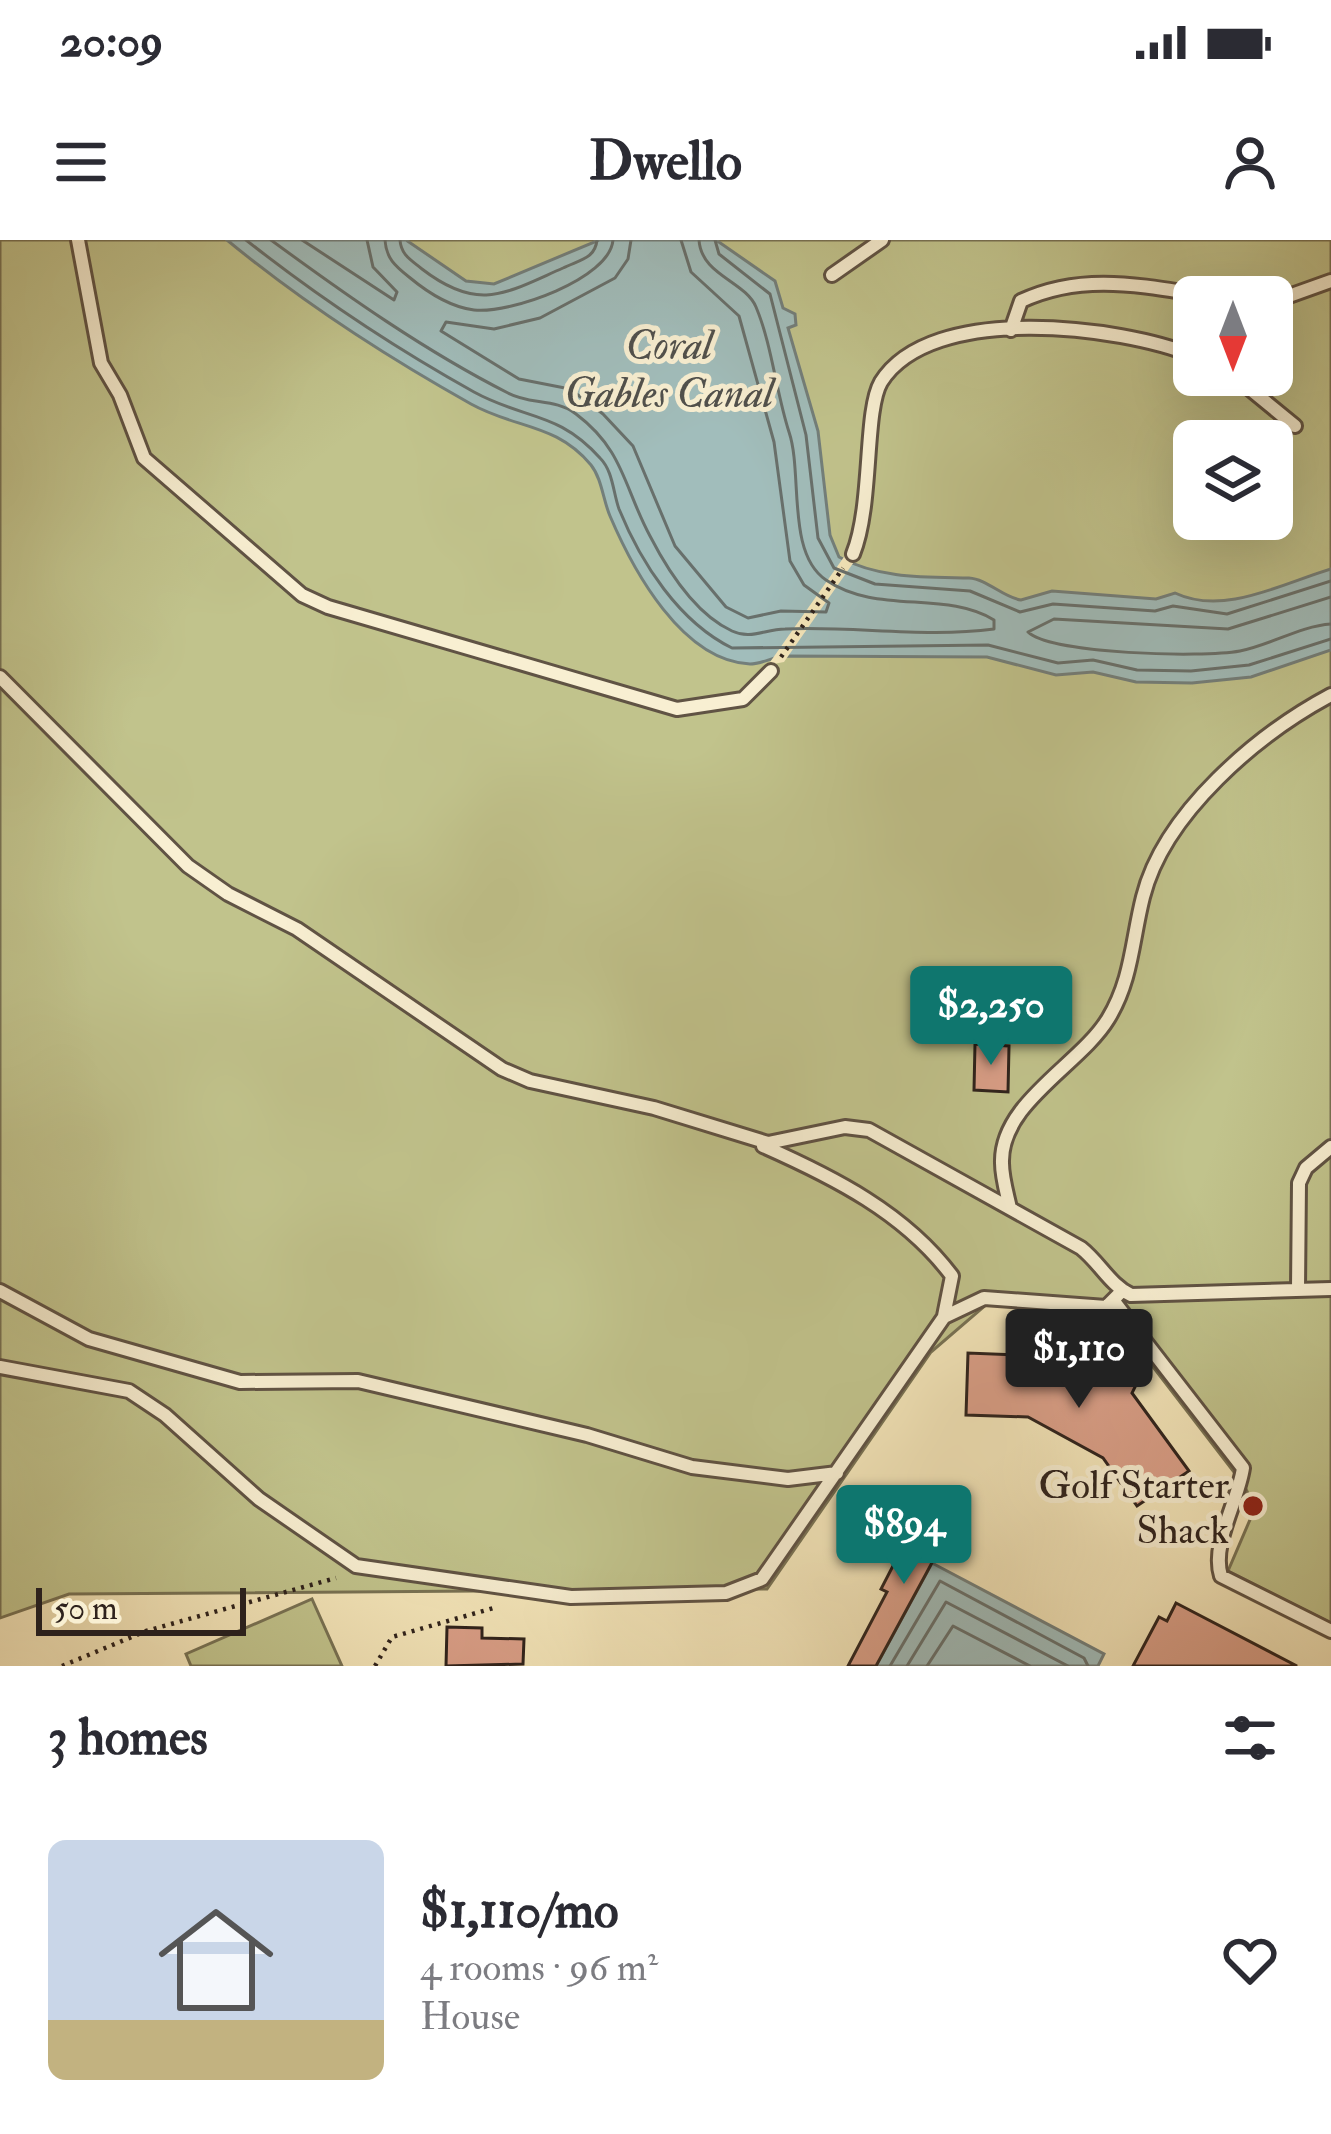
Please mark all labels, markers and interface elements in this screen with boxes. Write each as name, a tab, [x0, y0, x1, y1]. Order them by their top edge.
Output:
text: 20:09	[60, 14, 163, 70]
text: Dwello	[589, 128, 742, 196]
icon: menu	[48, 129, 114, 195]
icon: person	[1217, 129, 1283, 195]
north arrow	[1173, 276, 1293, 396]
map controls	[1173, 276, 1293, 540]
water label: Coral Gables Canal	[564, 320, 777, 420]
button: layers	[1173, 420, 1293, 540]
pin: $2,250	[893, 966, 1089, 1068]
text: $2,250	[937, 980, 1045, 1029]
pin: $1,110	[981, 1309, 1177, 1411]
text: $1,110	[1033, 1323, 1125, 1372]
place label: Golf Starter Shack	[1038, 1461, 1229, 1555]
pin: $894	[833, 1485, 975, 1587]
marker: Golf Starter Shack	[1240, 1493, 1266, 1519]
text: $894	[863, 1499, 945, 1548]
scale bar	[36, 1582, 246, 1635]
text: 50 m	[54, 1588, 118, 1629]
icon: filters	[1217, 1705, 1283, 1771]
text: 3 homes	[48, 1706, 208, 1770]
text: $1,110/mo	[420, 1879, 619, 1943]
icon: home	[144, 1888, 288, 2032]
icon: heart	[1217, 1927, 1283, 1993]
text: 4 rooms · 96 m²	[420, 1943, 658, 1992]
text: House	[420, 1992, 520, 2041]

